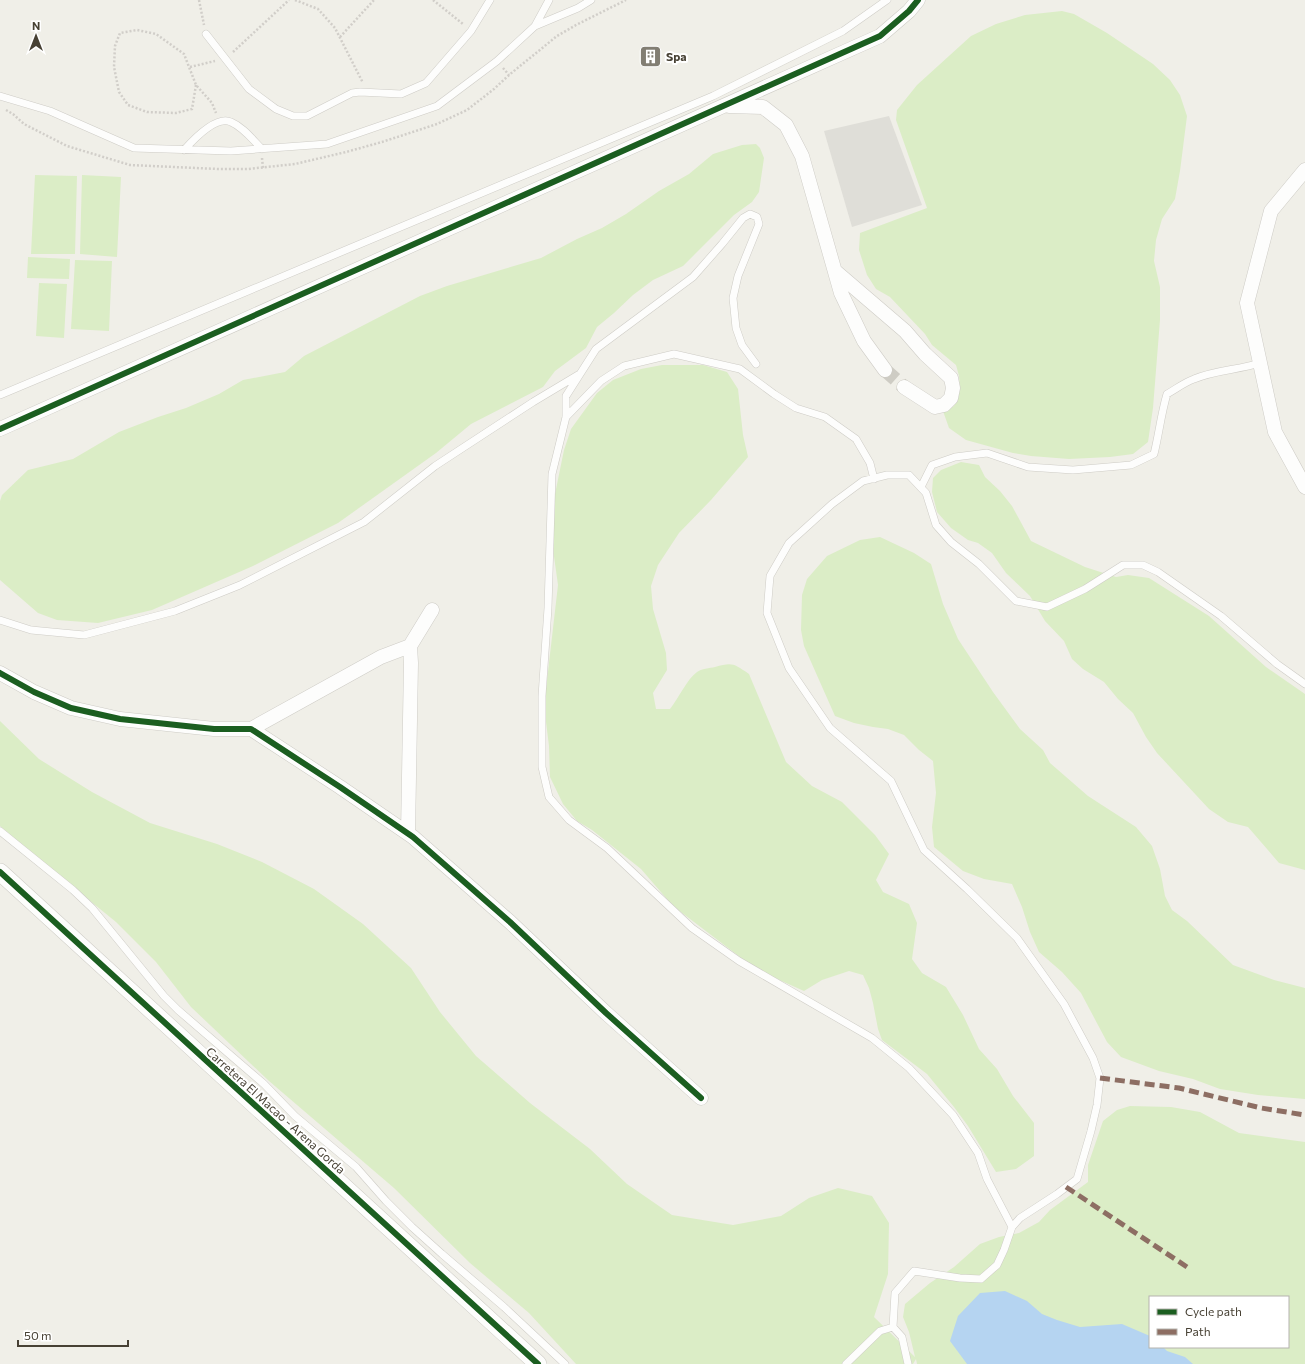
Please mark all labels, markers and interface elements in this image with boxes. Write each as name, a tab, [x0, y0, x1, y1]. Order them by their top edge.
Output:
north arrow	[16, 16, 56, 56]
text: N	[32, 19, 40, 32]
building icon: Spa	[638, 43, 664, 69]
place label: Spa	[666, 49, 687, 63]
street label: Carretera El Macao - Arena Gorda	[204, 1044, 348, 1176]
legend	[1149, 1296, 1289, 1348]
text: Cycle path	[1185, 1304, 1242, 1318]
scale bar	[18, 1322, 128, 1348]
text: Path	[1185, 1324, 1211, 1338]
text: 50 m	[24, 1328, 52, 1342]

